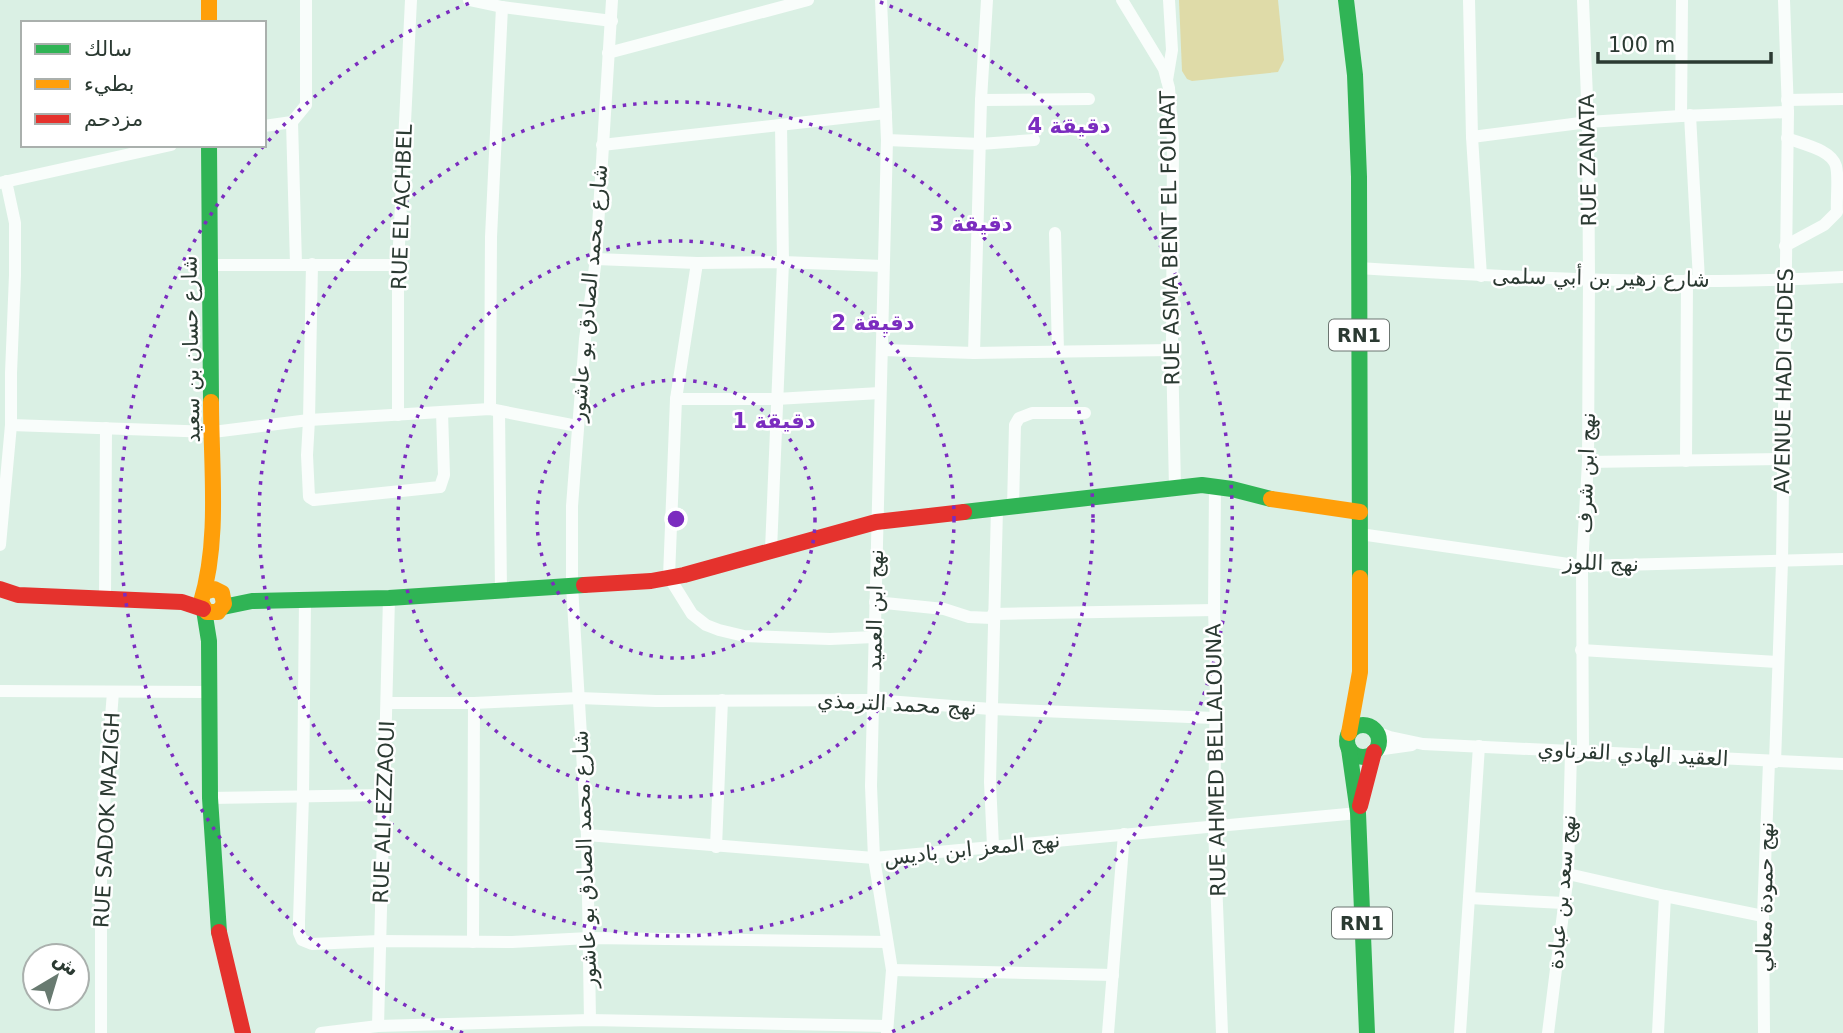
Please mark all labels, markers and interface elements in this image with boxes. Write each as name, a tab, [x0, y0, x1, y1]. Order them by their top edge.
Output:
legend	[21, 21, 266, 147]
scale bar	[1598, 21, 1771, 65]
text: 100 m	[1608, 33, 1675, 57]
text: سالك	[84, 37, 132, 61]
text: بطيء	[84, 72, 134, 96]
street label: RUE ASMA BENT EL FOURAT	[1155, 90, 1185, 385]
street label: RUE ZANATA	[1575, 93, 1601, 227]
text: مزدحم	[84, 107, 143, 132]
text: 4 دقيقة	[1028, 114, 1111, 138]
street label: RUE EL ACHBEL	[387, 124, 417, 290]
street label: شارع محمد الصادق بو عاشور	[566, 163, 612, 424]
text: 3 دقيقة	[930, 212, 1013, 236]
street label: شارع حسان بن سعيد	[177, 255, 205, 443]
street label: شارع زهير بن أبي سلمى	[1492, 262, 1710, 292]
street label: AVENUE HADI GHDES	[1770, 268, 1798, 494]
text: 2 دقيقة	[832, 311, 915, 335]
road number: RN1	[1329, 320, 1389, 350]
text: 1 دقيقة	[733, 409, 816, 433]
street label: نهج ابن شرف	[1572, 412, 1600, 534]
centre of rings	[664, 507, 688, 531]
street label: نهج ابن العميد	[862, 549, 888, 671]
street label: نهج اللوز	[1562, 550, 1639, 576]
street label: RUE AHMED BELLALOUNA	[1202, 623, 1230, 897]
street label: نهج محمد الترمذي	[817, 688, 977, 720]
street label: RUE SADOK MAZIGH	[89, 711, 125, 929]
street label: RUE ALI EZZAOUI	[369, 720, 399, 904]
street label: شارع محمد الصادق بو عاشور	[569, 730, 602, 989]
street label: العقيد الهادي القرناوي	[1537, 737, 1729, 771]
street label: نهج سعد بن عبادة	[1543, 814, 1581, 970]
street label: نهج حمودة معالي	[1752, 822, 1778, 972]
street label: نهج المعز ابن باديس	[883, 828, 1061, 870]
road number: RN1	[1332, 908, 1392, 939]
north arrow	[21, 942, 91, 1012]
text: ش	[49, 947, 84, 981]

